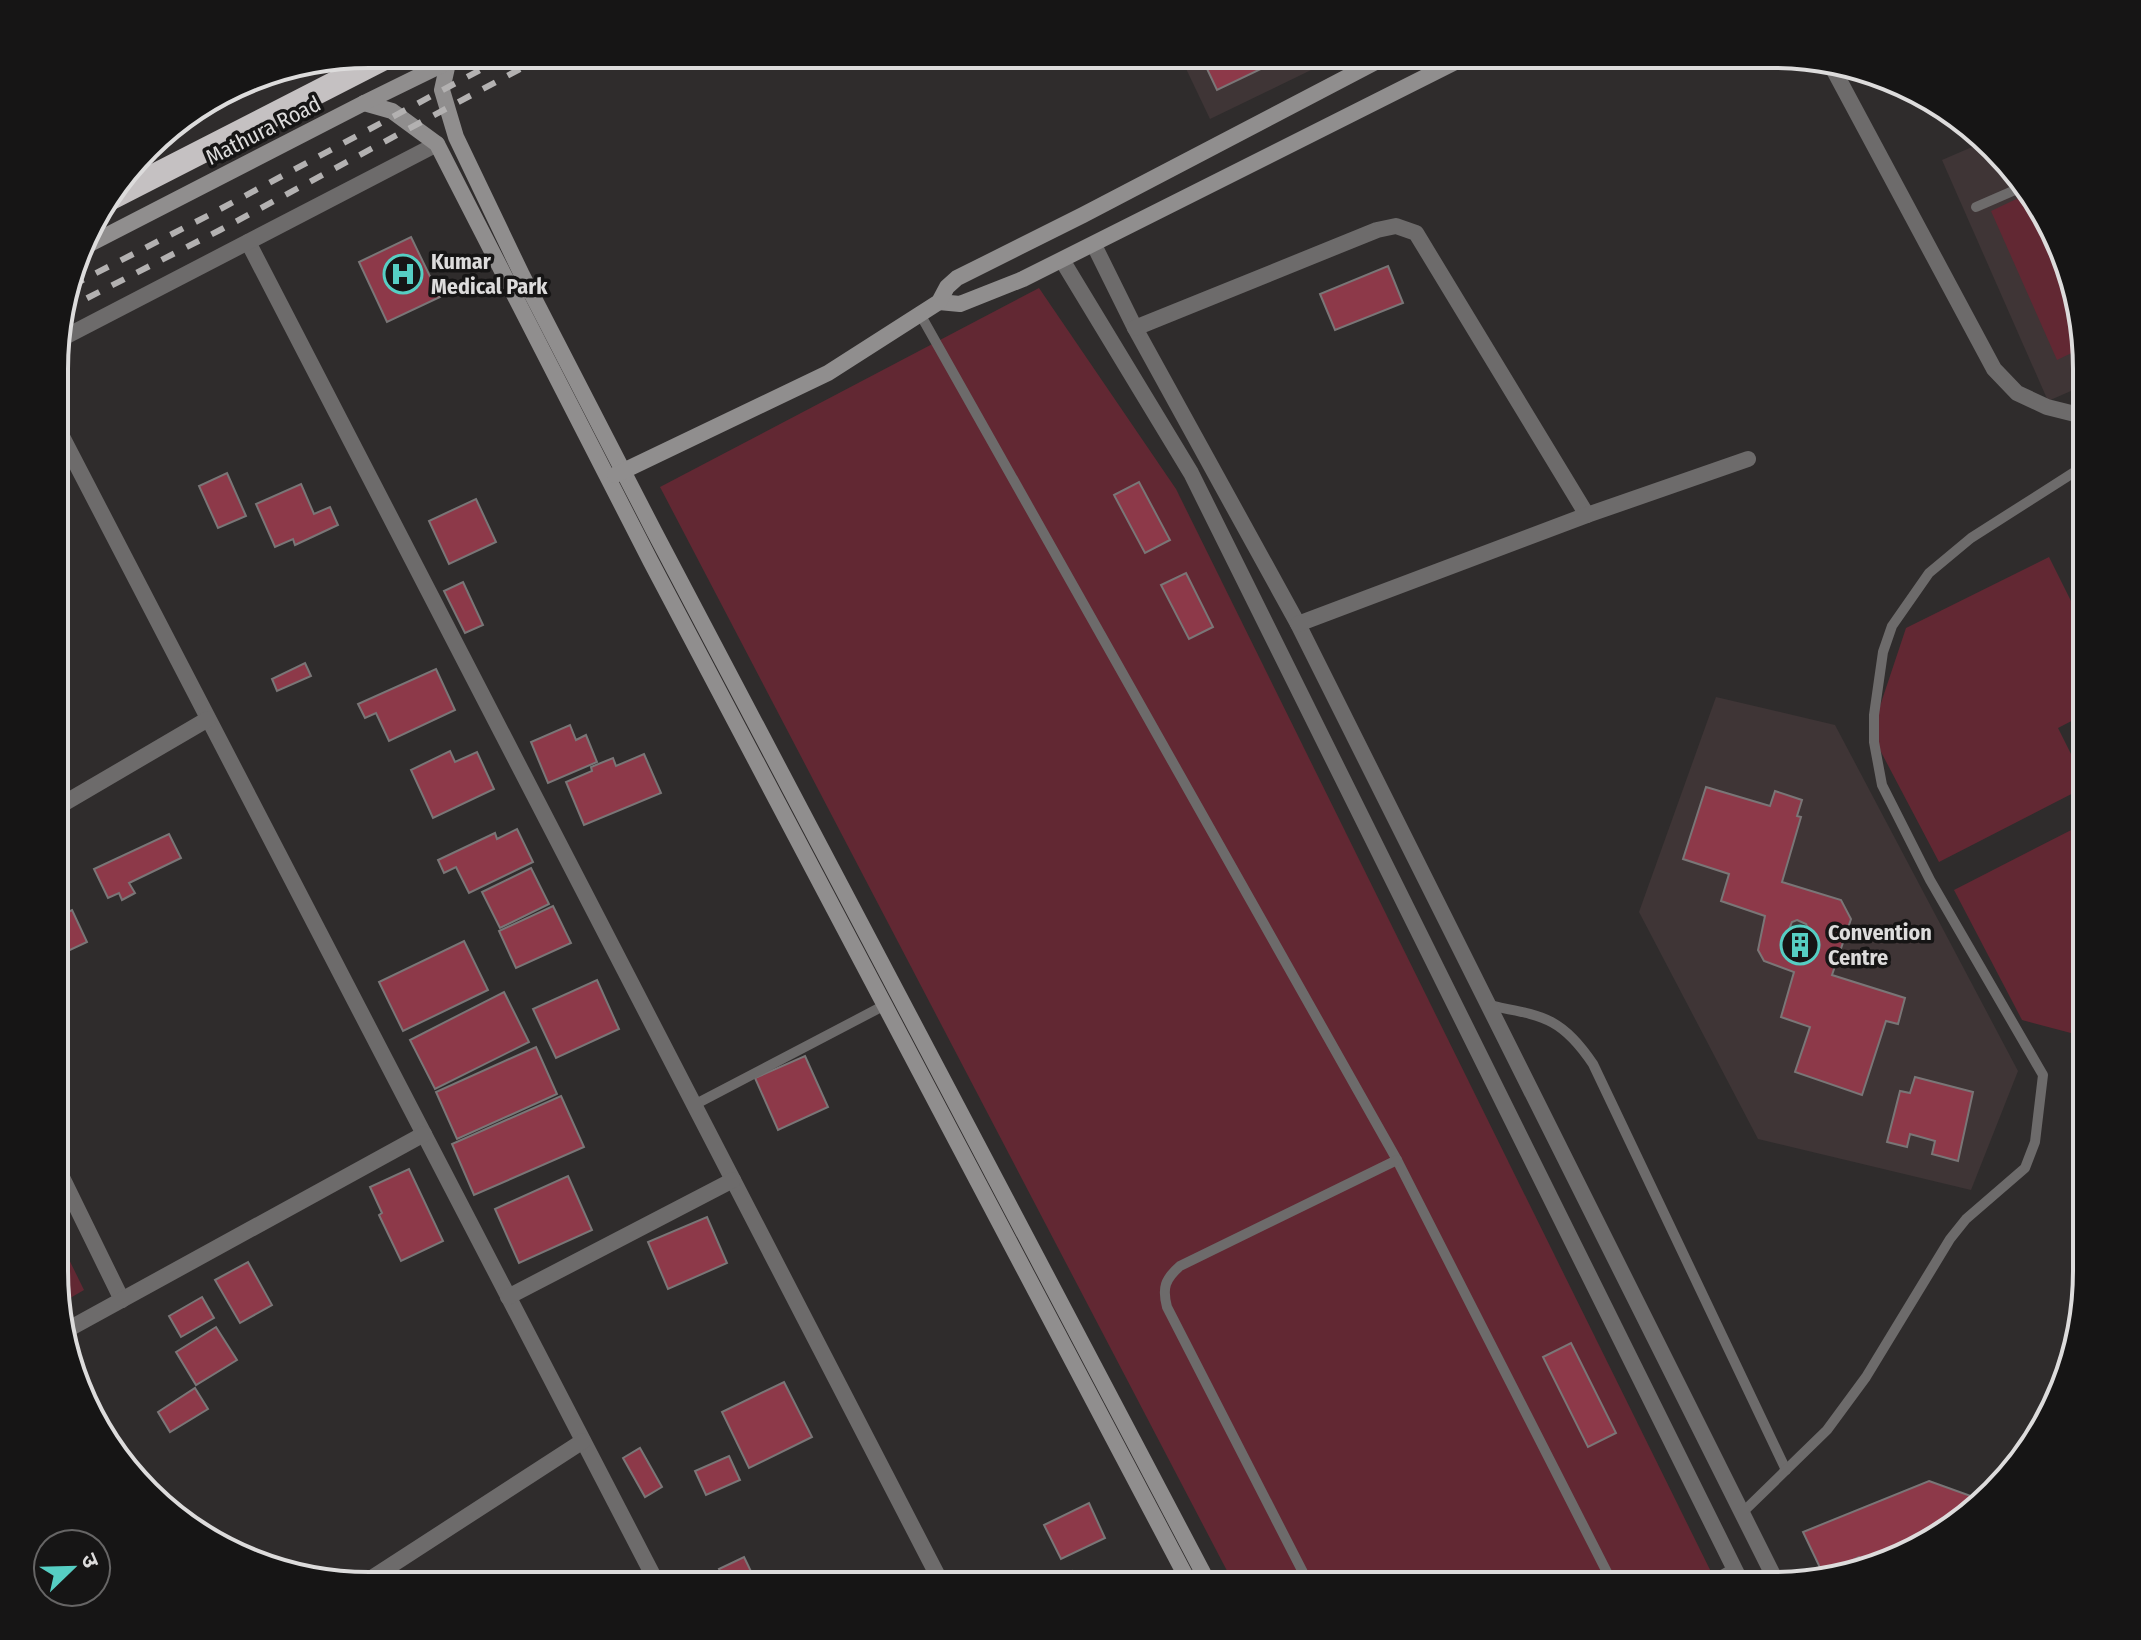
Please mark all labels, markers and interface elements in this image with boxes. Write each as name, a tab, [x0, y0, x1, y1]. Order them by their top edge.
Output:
street label: Mathura Road	[201, 90, 325, 171]
place label: Kumar Medical Park	[431, 248, 548, 300]
hospital icon: Kumar Medical Park	[382, 253, 424, 295]
place label: Convention Centre	[1828, 919, 1932, 971]
building icon: Convention Centre	[1779, 924, 1821, 966]
north arrow	[32, 1528, 112, 1608]
text: उ	[75, 1549, 105, 1573]

